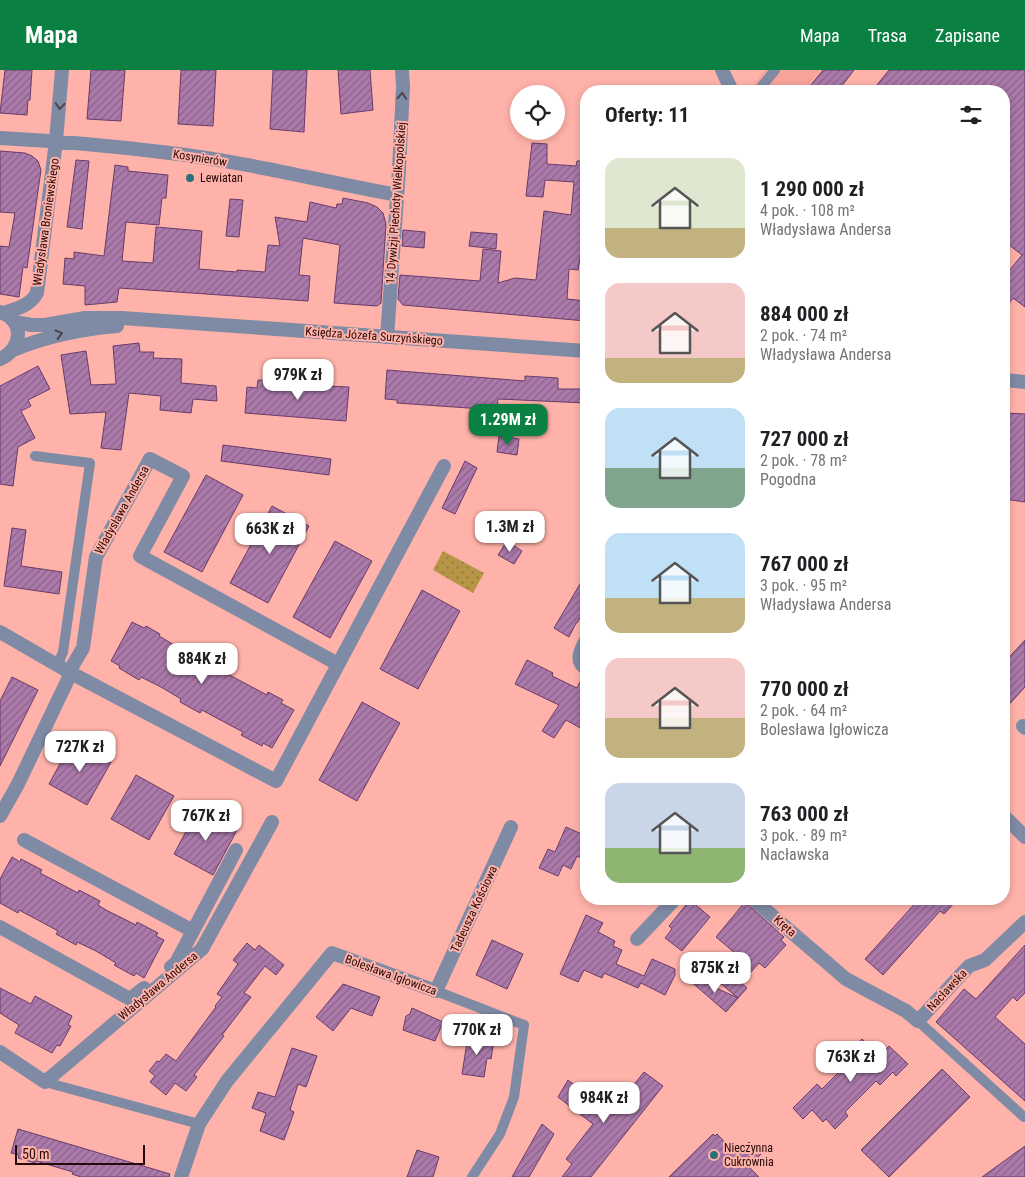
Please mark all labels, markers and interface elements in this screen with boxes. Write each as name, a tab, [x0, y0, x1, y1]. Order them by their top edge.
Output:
text: Mapa	[25, 21, 78, 49]
text: Mapa	[800, 25, 840, 46]
text: Trasa	[868, 25, 907, 46]
text: Zapisane	[935, 25, 1000, 46]
map controls	[510, 85, 565, 140]
button: locate	[510, 85, 565, 140]
one-way arrow	[397, 92, 408, 100]
icon: filters	[957, 101, 985, 129]
one-way arrow	[54, 102, 65, 110]
text: Oferty: 11	[605, 103, 689, 127]
street label: 14 Dywizji Piechoty Wielkopolskiej	[383, 121, 409, 285]
street label: Kosynierów	[172, 147, 228, 169]
street label: Władysława Broniewskiego	[30, 157, 62, 287]
place label: Lewiatan	[200, 171, 243, 185]
marker: Lewiatan	[184, 172, 196, 184]
text: 1 290 000 zł	[760, 177, 864, 201]
icon: home	[645, 178, 705, 238]
text: 4 pok. · 108 m²	[760, 201, 855, 220]
text: Władysława Andersa	[760, 220, 891, 239]
text: 884 000 zł	[760, 302, 849, 326]
icon: home	[645, 303, 705, 363]
street label: Księdza Józefa Surzyńskiego	[305, 324, 443, 348]
text: 2 pok. · 74 m²	[760, 326, 847, 345]
one-way arrow	[55, 329, 64, 340]
text: Władysława Andersa	[760, 345, 891, 364]
pin: 979K zł	[252, 358, 344, 401]
text: 979K zł	[274, 365, 322, 384]
pin: 1.29M zł	[456, 404, 560, 446]
text: 1.29M zł	[480, 410, 536, 429]
text: 727 000 zł	[760, 427, 849, 451]
icon: home	[645, 428, 705, 488]
text: 2 pok. · 78 m²	[760, 451, 847, 470]
street label: Władysława Andersa	[92, 463, 152, 556]
text: Pogodna	[760, 470, 816, 489]
pin: 1.3M zł	[464, 510, 556, 553]
pin: 663K zł	[224, 512, 316, 555]
text: 1.3M zł	[486, 517, 534, 536]
text: 663K zł	[246, 519, 294, 538]
text: 767 000 zł	[760, 552, 849, 576]
icon: home	[645, 553, 705, 613]
text: 3 pok. · 95 m²	[760, 576, 847, 595]
text: Władysława Andersa	[760, 595, 891, 614]
pin: 884K zł	[156, 642, 248, 685]
text: 884K zł	[178, 649, 226, 668]
text: 770 000 zł	[760, 677, 849, 701]
icon: home	[645, 678, 705, 738]
text: 2 pok. · 64 m²	[760, 701, 847, 720]
text: Bolesława Igłowicza	[760, 720, 889, 739]
pin: 727K zł	[34, 730, 126, 773]
text: 727K zł	[56, 737, 104, 756]
pin: 767K zł	[160, 800, 252, 842]
text: 763 000 zł	[760, 802, 849, 826]
icon: home	[645, 803, 705, 863]
text: 767K zł	[182, 806, 230, 825]
text: 3 pok. · 89 m²	[760, 826, 847, 845]
text: Nacławska	[760, 845, 829, 864]
street label: Tadeusza Kościowa	[448, 863, 500, 954]
street label: Kręta	[771, 913, 799, 940]
street label: Władysława Andersa	[116, 949, 200, 1023]
street label: Bolesława Igłowicza	[343, 952, 439, 998]
pin: 875K zł	[669, 952, 761, 994]
text: 875K zł	[691, 958, 739, 977]
street label: Nacławska	[924, 966, 970, 1014]
pin: 770K zł	[431, 1014, 523, 1056]
text: 770K zł	[453, 1020, 501, 1039]
pin: 763K zł	[805, 1040, 897, 1083]
text: 763K zł	[827, 1047, 875, 1066]
pin: 984K zł	[558, 1082, 650, 1124]
text: 984K zł	[580, 1088, 628, 1107]
place label: Nieczynna Cukrownia	[724, 1141, 774, 1169]
scale bar	[15, 1142, 145, 1165]
text: 50 m	[22, 1146, 50, 1162]
marker: Nieczynna Cukrownia	[708, 1149, 720, 1161]

